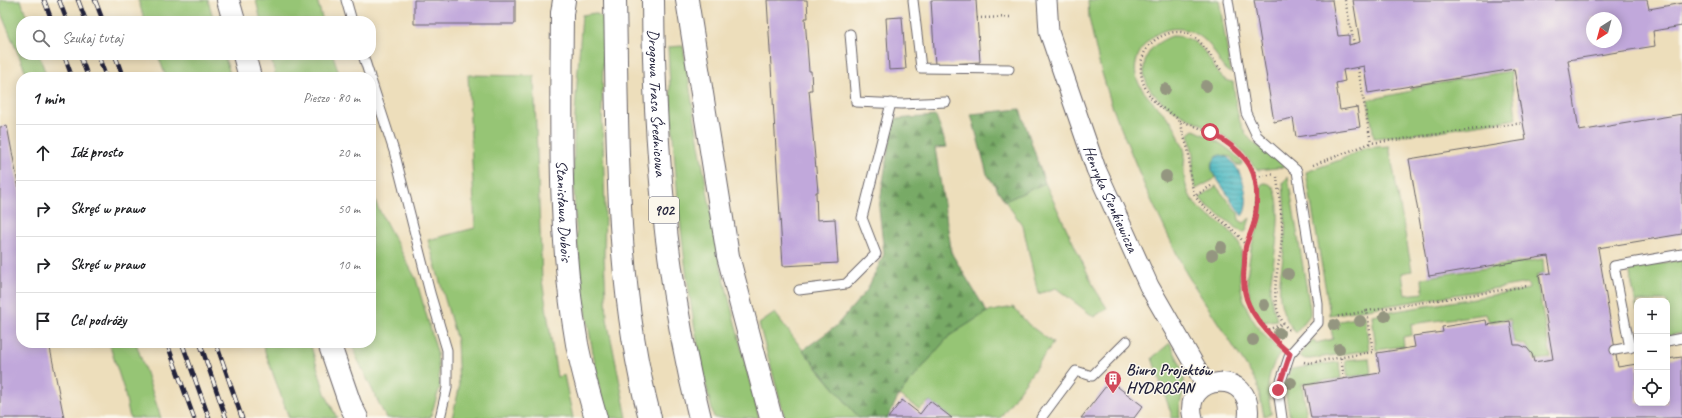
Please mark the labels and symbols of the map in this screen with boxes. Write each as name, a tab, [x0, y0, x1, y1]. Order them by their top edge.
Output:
north arrow	[1586, 12, 1622, 48]
street label: Drogowa Trasa Średnicowa	[643, 29, 671, 178]
route start	[1201, 123, 1219, 141]
street label: Henryka Sienkiewicza	[1079, 143, 1143, 257]
street label: Stanisława Dubois	[552, 160, 577, 264]
road number: 902	[649, 197, 679, 223]
place label: Biuro Projektów HYDROSAN	[1126, 360, 1213, 398]
building icon: Biuro Projektów HYDROSAN	[1103, 369, 1123, 394]
route end	[1269, 381, 1287, 399]

